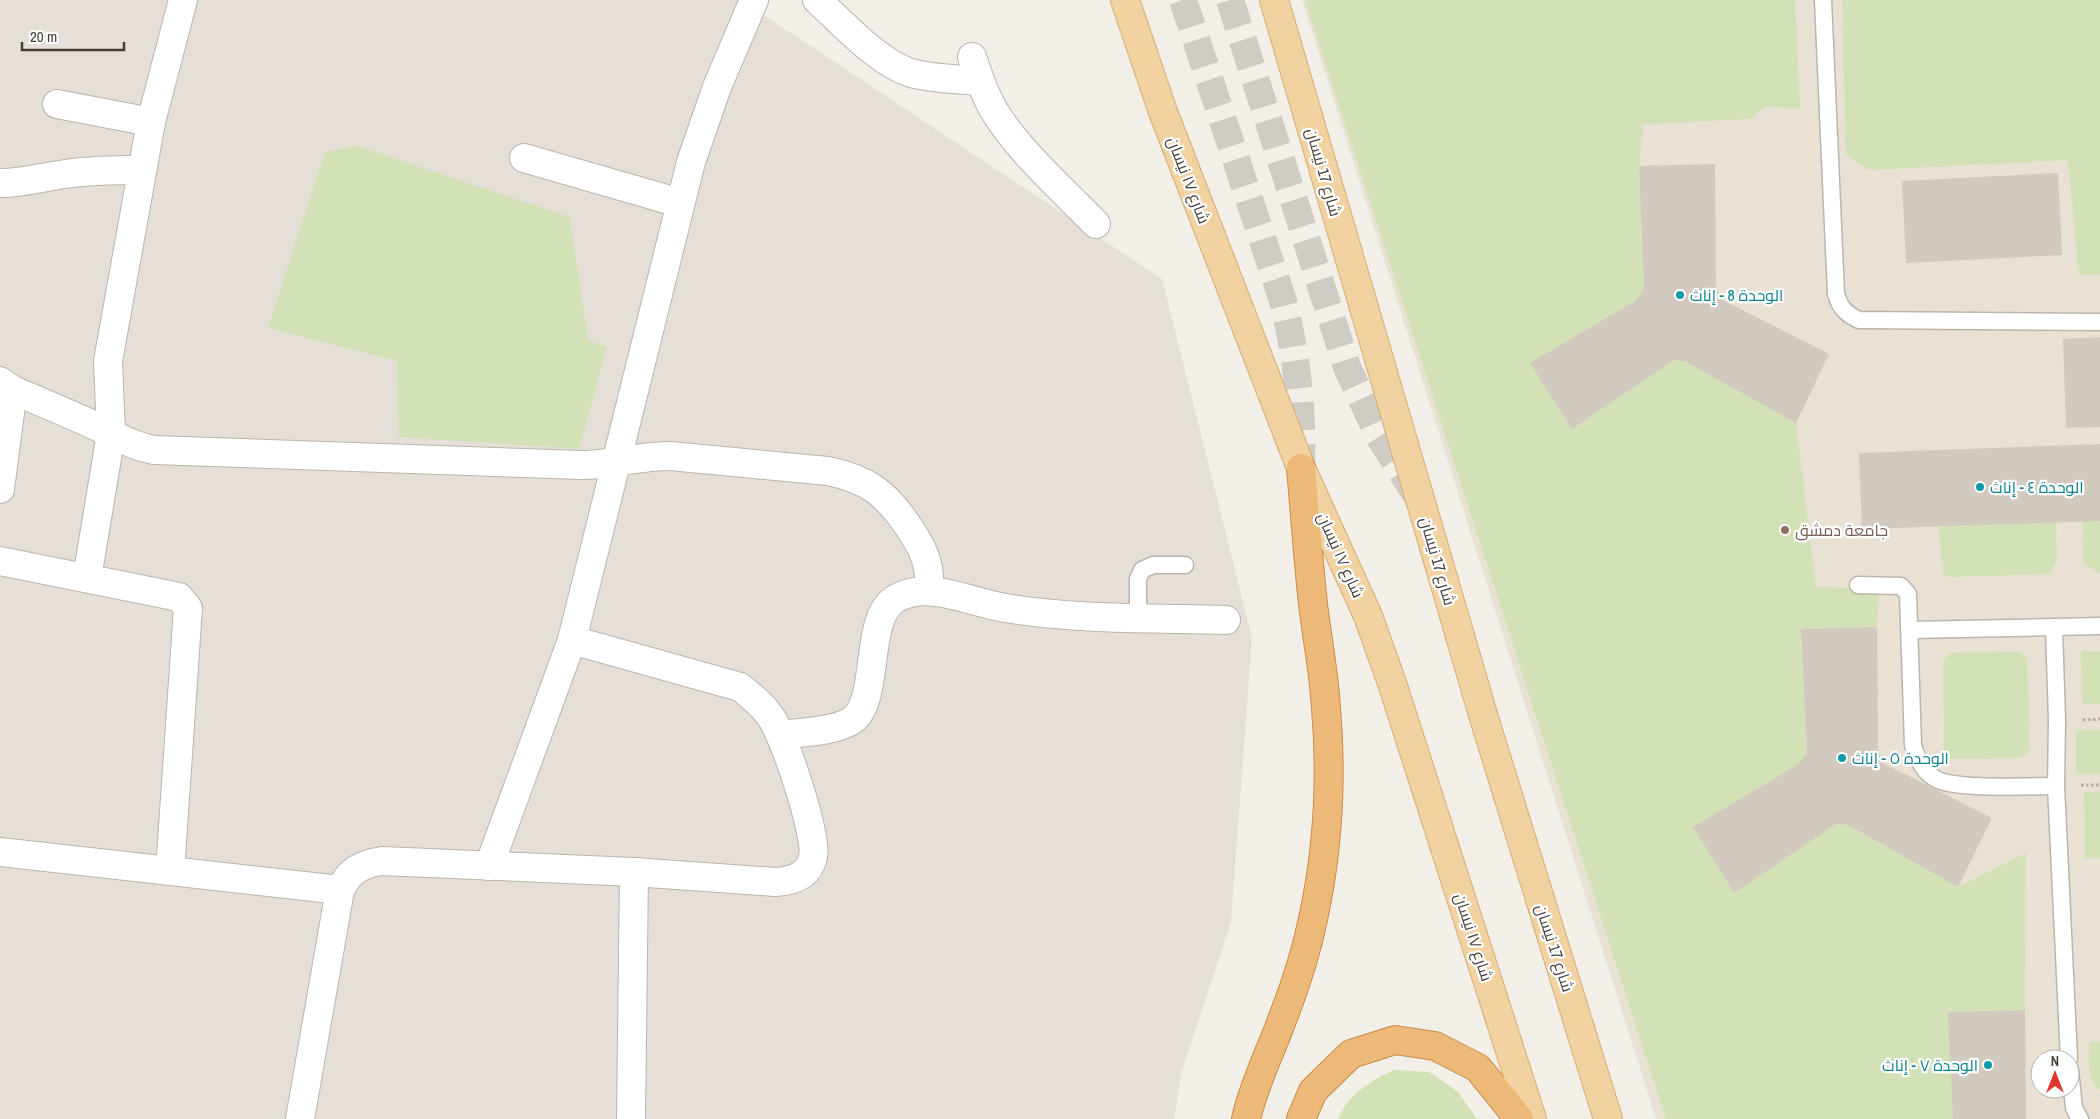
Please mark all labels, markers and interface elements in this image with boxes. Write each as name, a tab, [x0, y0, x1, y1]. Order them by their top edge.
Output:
scale bar	[22, 20, 125, 52]
text: 20 m	[30, 26, 57, 47]
street label: شارع 17 نيسان	[1300, 125, 1347, 219]
street label: شارع ١٧ نيسان	[1161, 133, 1216, 227]
place label: الوحدة 8 - إناث	[1690, 284, 1783, 306]
marker: الوحدة 8 - إناث	[1674, 289, 1686, 301]
place label: الوحدة ٤ - إناث	[1990, 476, 2084, 498]
marker: الوحدة ٤ - إناث	[1974, 481, 1986, 493]
street label: شارع ١٧ نيسان	[1311, 509, 1370, 602]
street label: شارع 17 نيسان	[1414, 514, 1461, 608]
place label: جامعة دمشق	[1795, 519, 1888, 541]
marker: جامعة دمشق	[1779, 524, 1791, 536]
place label: الوحدة ٥ - إناث	[1852, 747, 1949, 769]
marker: الوحدة ٥ - إناث	[1836, 752, 1848, 764]
street label: شارع ١٧ نيسان	[1448, 890, 1499, 984]
street label: شارع 17 نيسان	[1530, 901, 1580, 995]
north arrow	[2030, 1049, 2080, 1099]
text: N	[2051, 1052, 2059, 1070]
place label: الوحدة ٧ - إناث	[1882, 1054, 1978, 1076]
marker: الوحدة ٧ - إناث	[1982, 1059, 1994, 1071]

